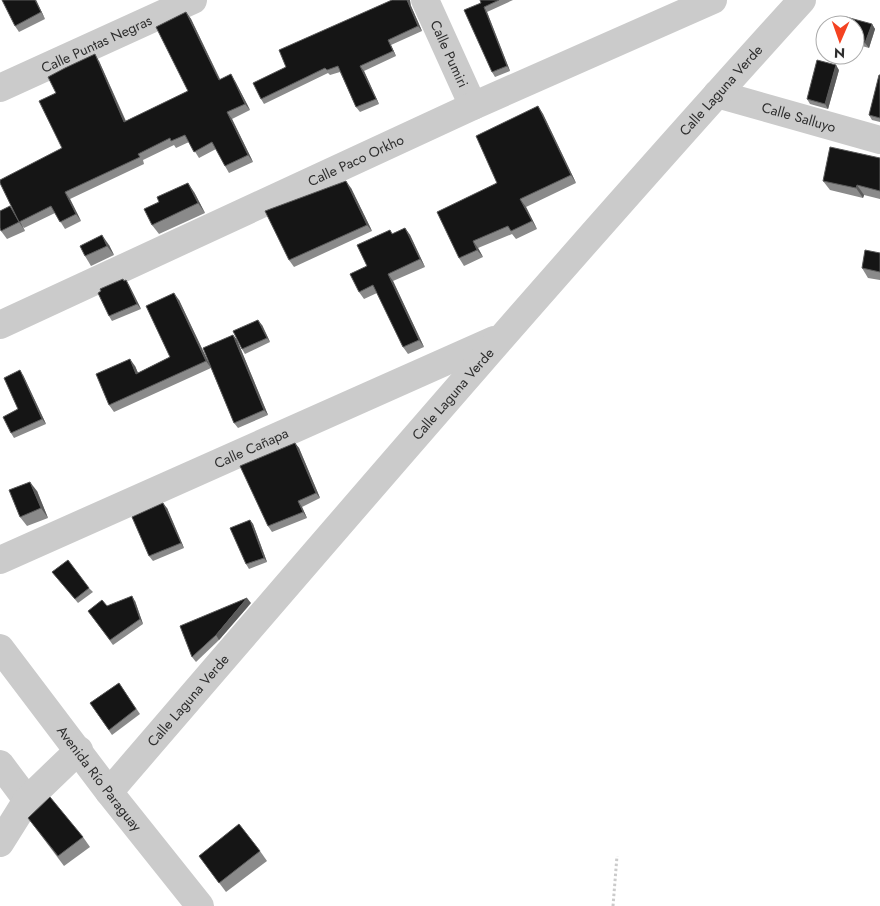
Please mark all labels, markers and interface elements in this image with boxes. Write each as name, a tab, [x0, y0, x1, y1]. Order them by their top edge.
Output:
street label: Calle Puntas Negras	[38, 10, 155, 78]
north arrow	[815, 15, 865, 65]
street label: Calle Pumiri	[425, 17, 473, 91]
street label: Calle Laguna Verde	[674, 40, 767, 140]
text: N	[834, 43, 845, 63]
street label: Calle Salluyo	[759, 97, 838, 137]
street label: Calle Paco Orkho	[304, 129, 407, 191]
street label: Calle Laguna Verde	[407, 343, 498, 444]
street label: Calle Cañapa	[211, 423, 292, 473]
street label: Calle Laguna Verde	[142, 650, 233, 751]
street label: Avenida Río Paraguay	[52, 721, 147, 836]

